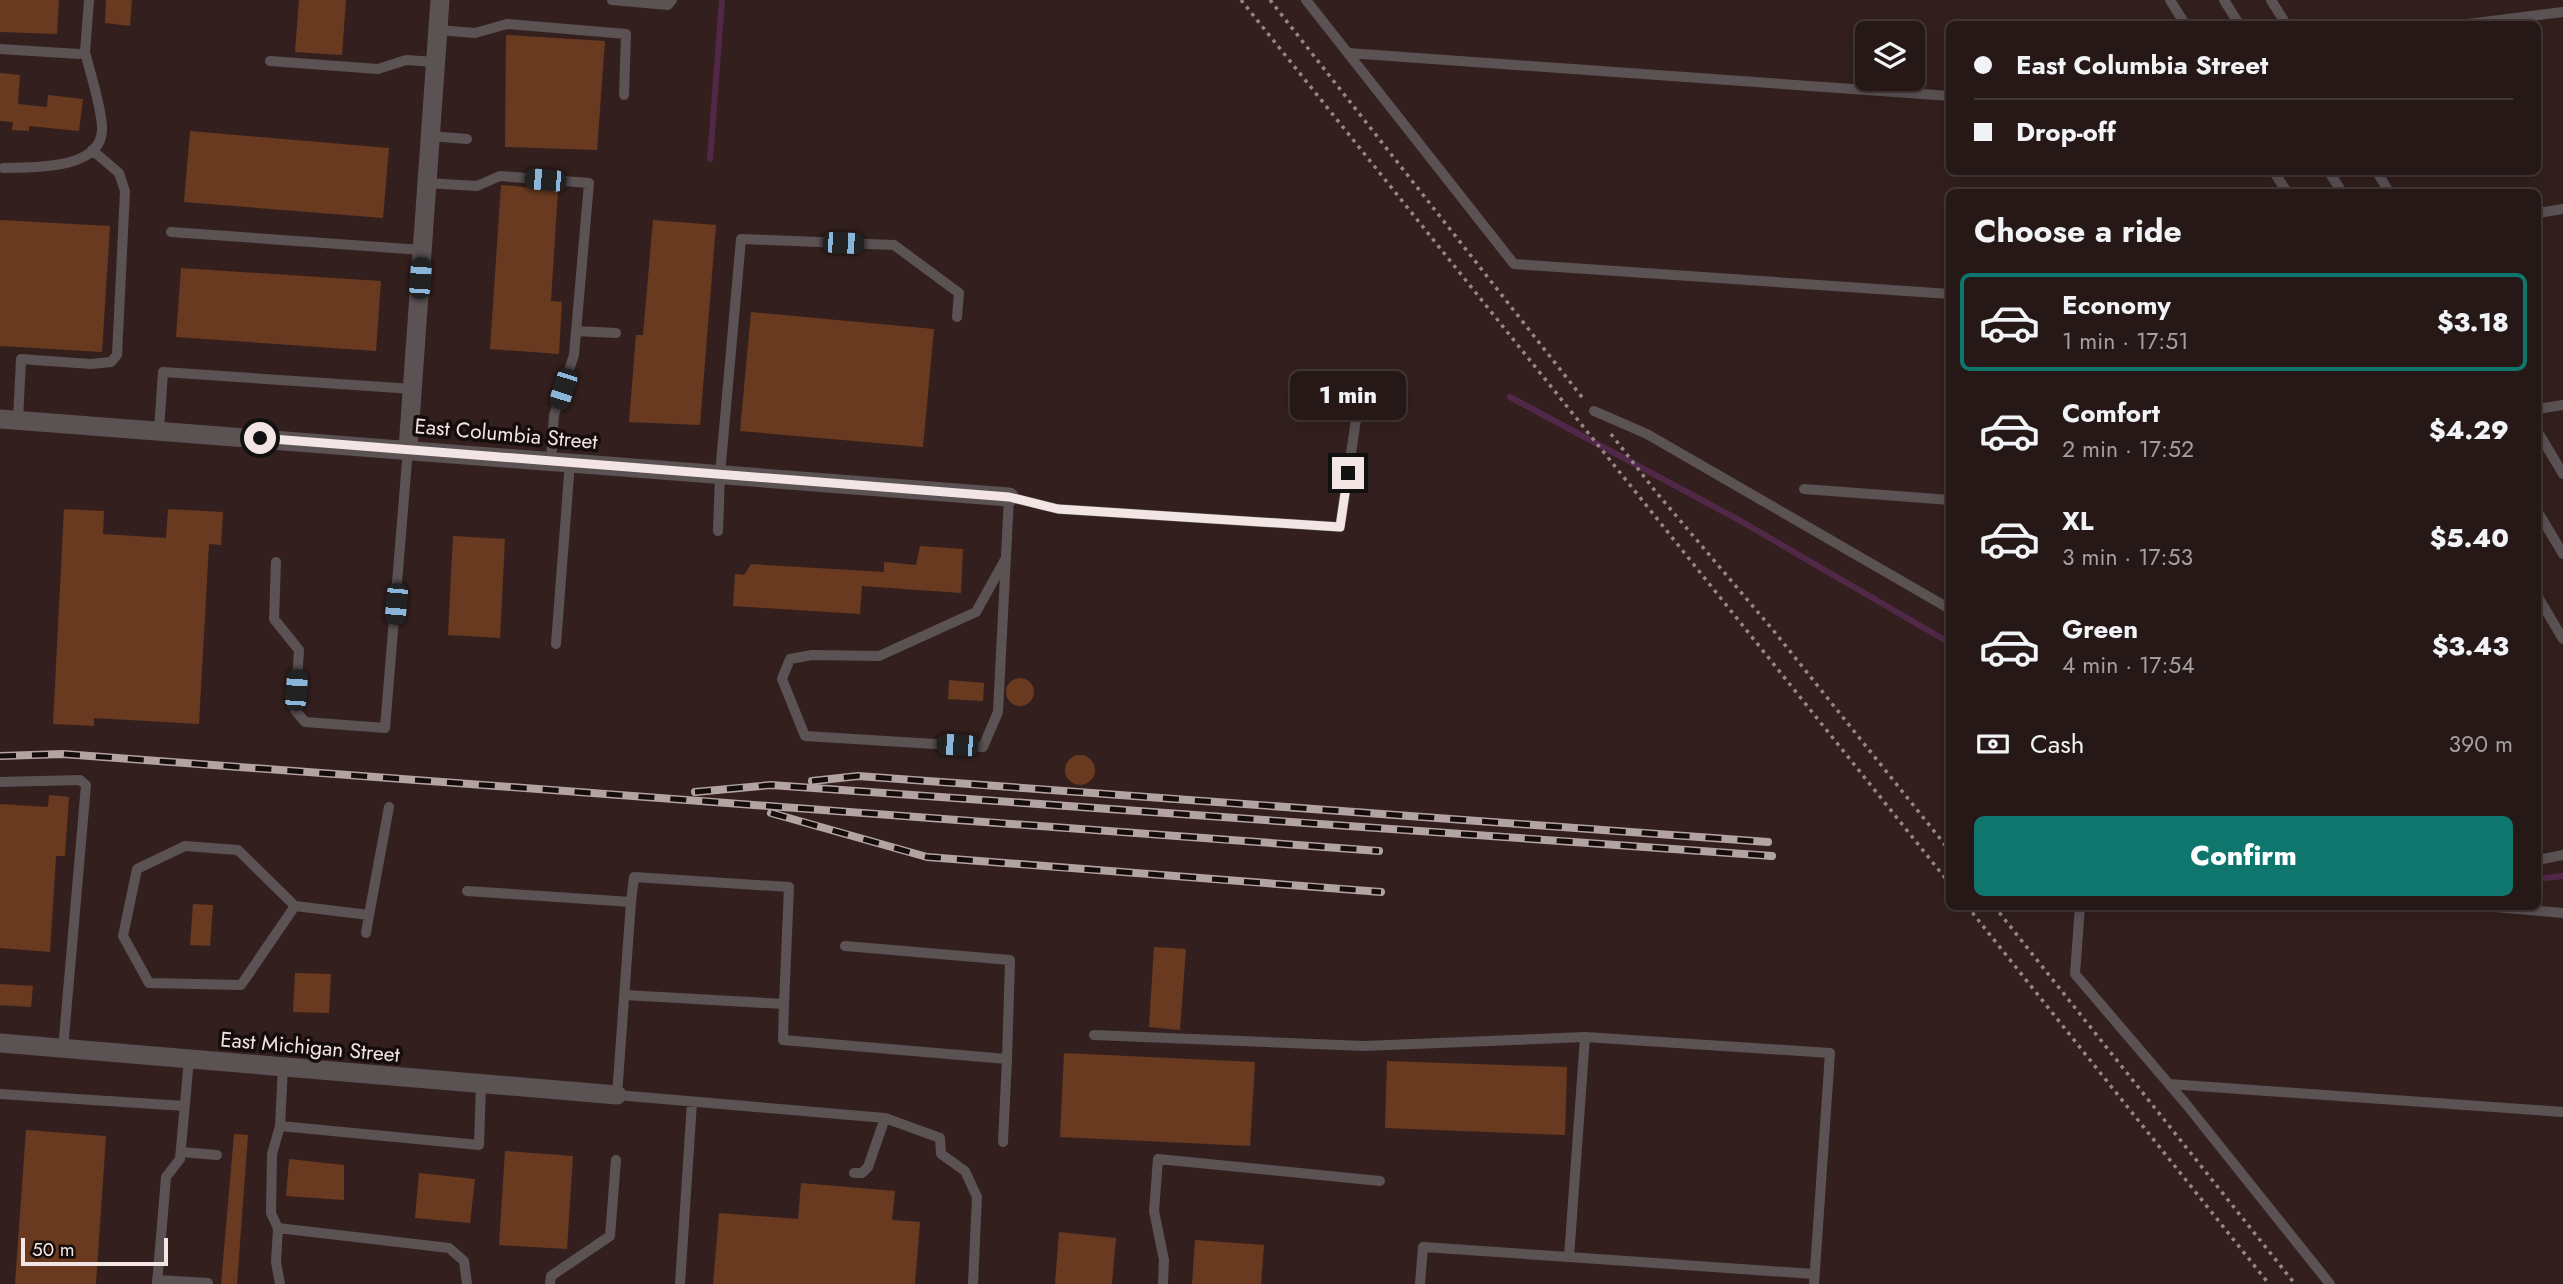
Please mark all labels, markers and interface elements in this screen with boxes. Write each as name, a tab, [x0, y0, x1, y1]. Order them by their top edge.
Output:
map controls	[1855, 21, 1925, 91]
button: layers	[1855, 21, 1925, 91]
text: East Columbia Street	[2016, 46, 2268, 84]
text: Drop-off	[2016, 113, 2116, 151]
car	[524, 168, 567, 192]
text: Choose a ride	[1974, 208, 2182, 254]
car	[822, 232, 865, 254]
car	[409, 256, 432, 300]
text: Economy	[2062, 286, 2171, 324]
icon: car	[1978, 291, 2041, 354]
text: $3.18	[2437, 303, 2509, 341]
text: 1 min · 17:51	[2062, 324, 2189, 358]
car	[547, 366, 580, 412]
callout: 1 min	[1290, 372, 1406, 420]
text: 1 min	[1319, 378, 1377, 412]
text: Comfort	[2062, 394, 2160, 432]
icon: car	[1978, 399, 2041, 462]
street label: East Columbia Street	[413, 411, 599, 457]
text: $4.29	[2429, 411, 2509, 449]
route start	[244, 422, 276, 454]
text: 2 min · 17:52	[2062, 432, 2194, 466]
route end	[1332, 457, 1364, 489]
text: XL	[2062, 502, 2094, 540]
icon: car	[1978, 507, 2041, 570]
text: $5.40	[2430, 519, 2509, 557]
text: 3 min · 17:53	[2062, 540, 2193, 574]
car	[384, 582, 409, 626]
text: Green	[2062, 610, 2138, 648]
icon: car	[1978, 615, 2041, 678]
text: $3.43	[2432, 627, 2509, 665]
text: 4 min · 17:54	[2062, 648, 2195, 682]
car	[285, 668, 308, 712]
icon: cash	[1974, 725, 2012, 763]
text: Cash	[2030, 725, 2084, 763]
text: 390 m	[2449, 727, 2513, 761]
car	[936, 733, 979, 757]
button: Confirm	[1974, 816, 2513, 896]
street label: East Michigan Street	[219, 1024, 401, 1070]
scale bar	[21, 1235, 168, 1267]
text: 50 m	[32, 1236, 75, 1263]

